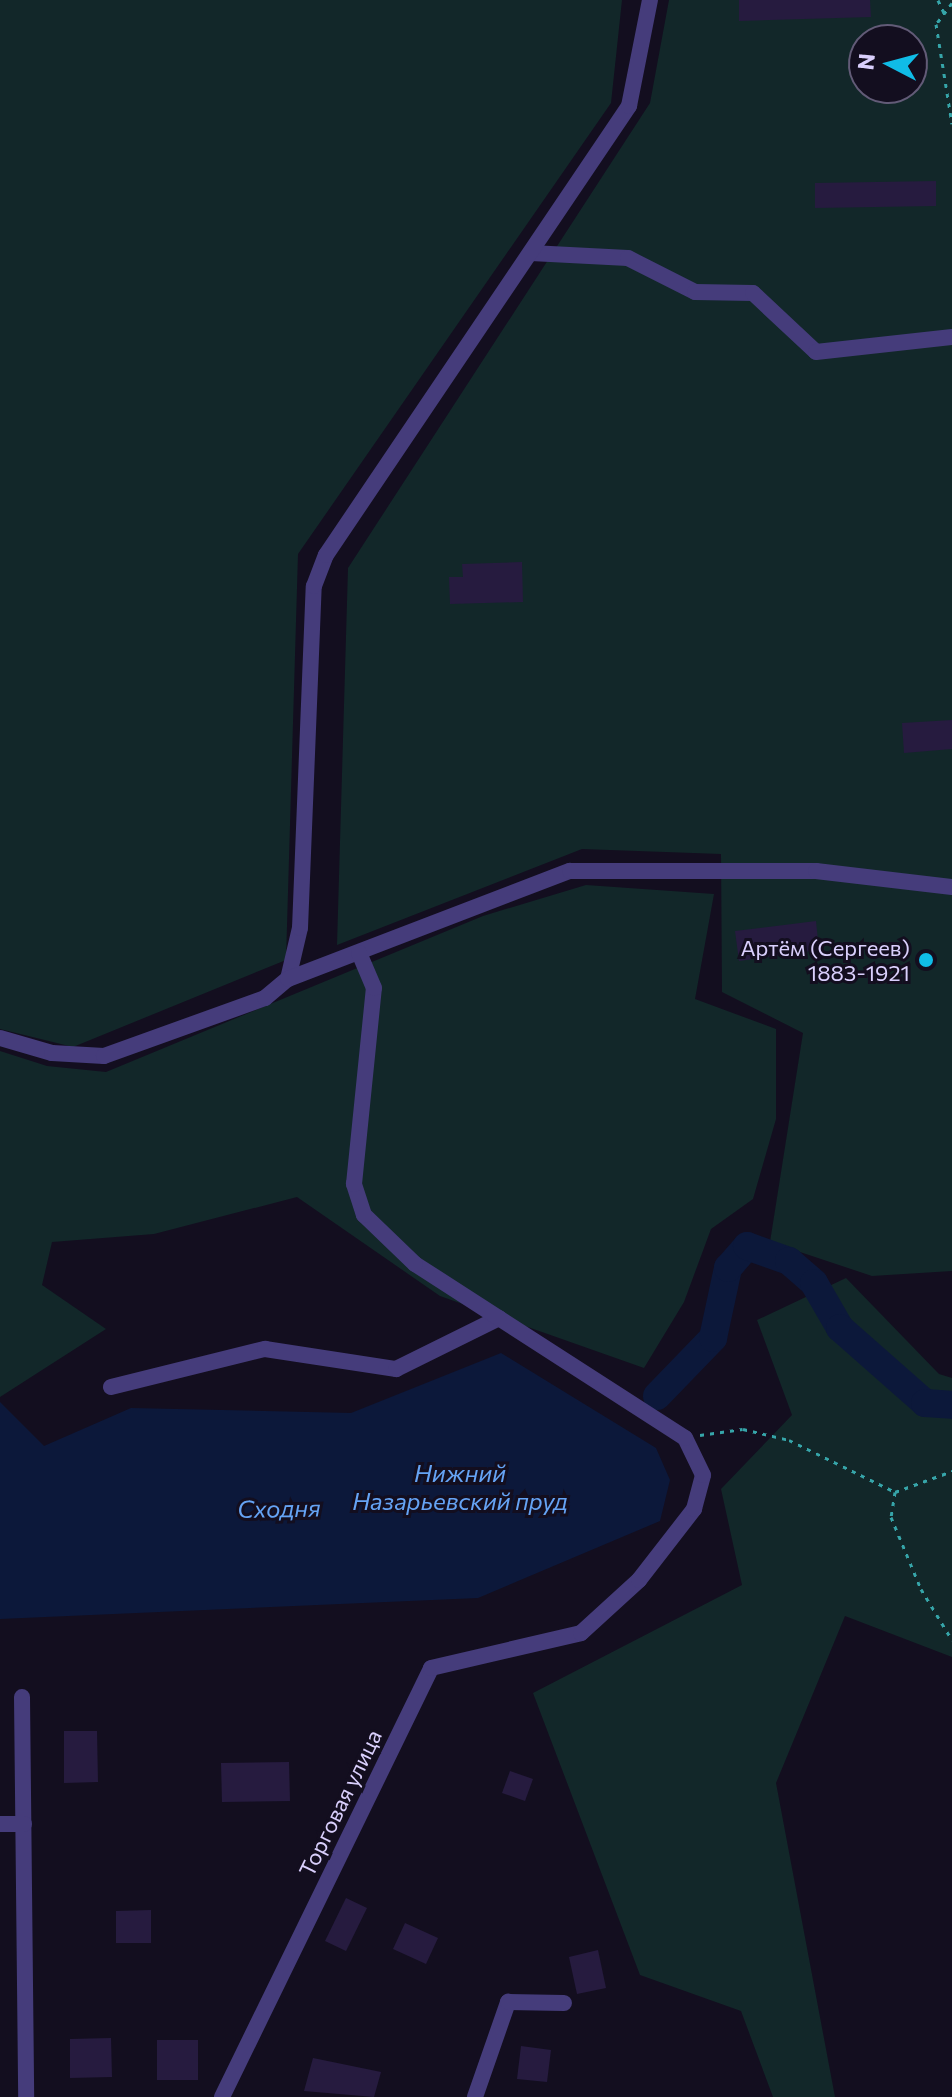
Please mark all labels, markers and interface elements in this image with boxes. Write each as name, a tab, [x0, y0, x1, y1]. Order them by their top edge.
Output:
north arrow	[848, 24, 928, 104]
text: N	[851, 52, 880, 71]
place label: Артём (Сергеев) 1883-1921	[740, 934, 910, 986]
marker: Артём (Сергеев) 1883-1921	[917, 951, 935, 969]
water label: Нижний Назарьевский пруд	[352, 1459, 568, 1515]
water label: Сходня	[237, 1493, 321, 1523]
street label: Торговая улица	[293, 1725, 387, 1881]

